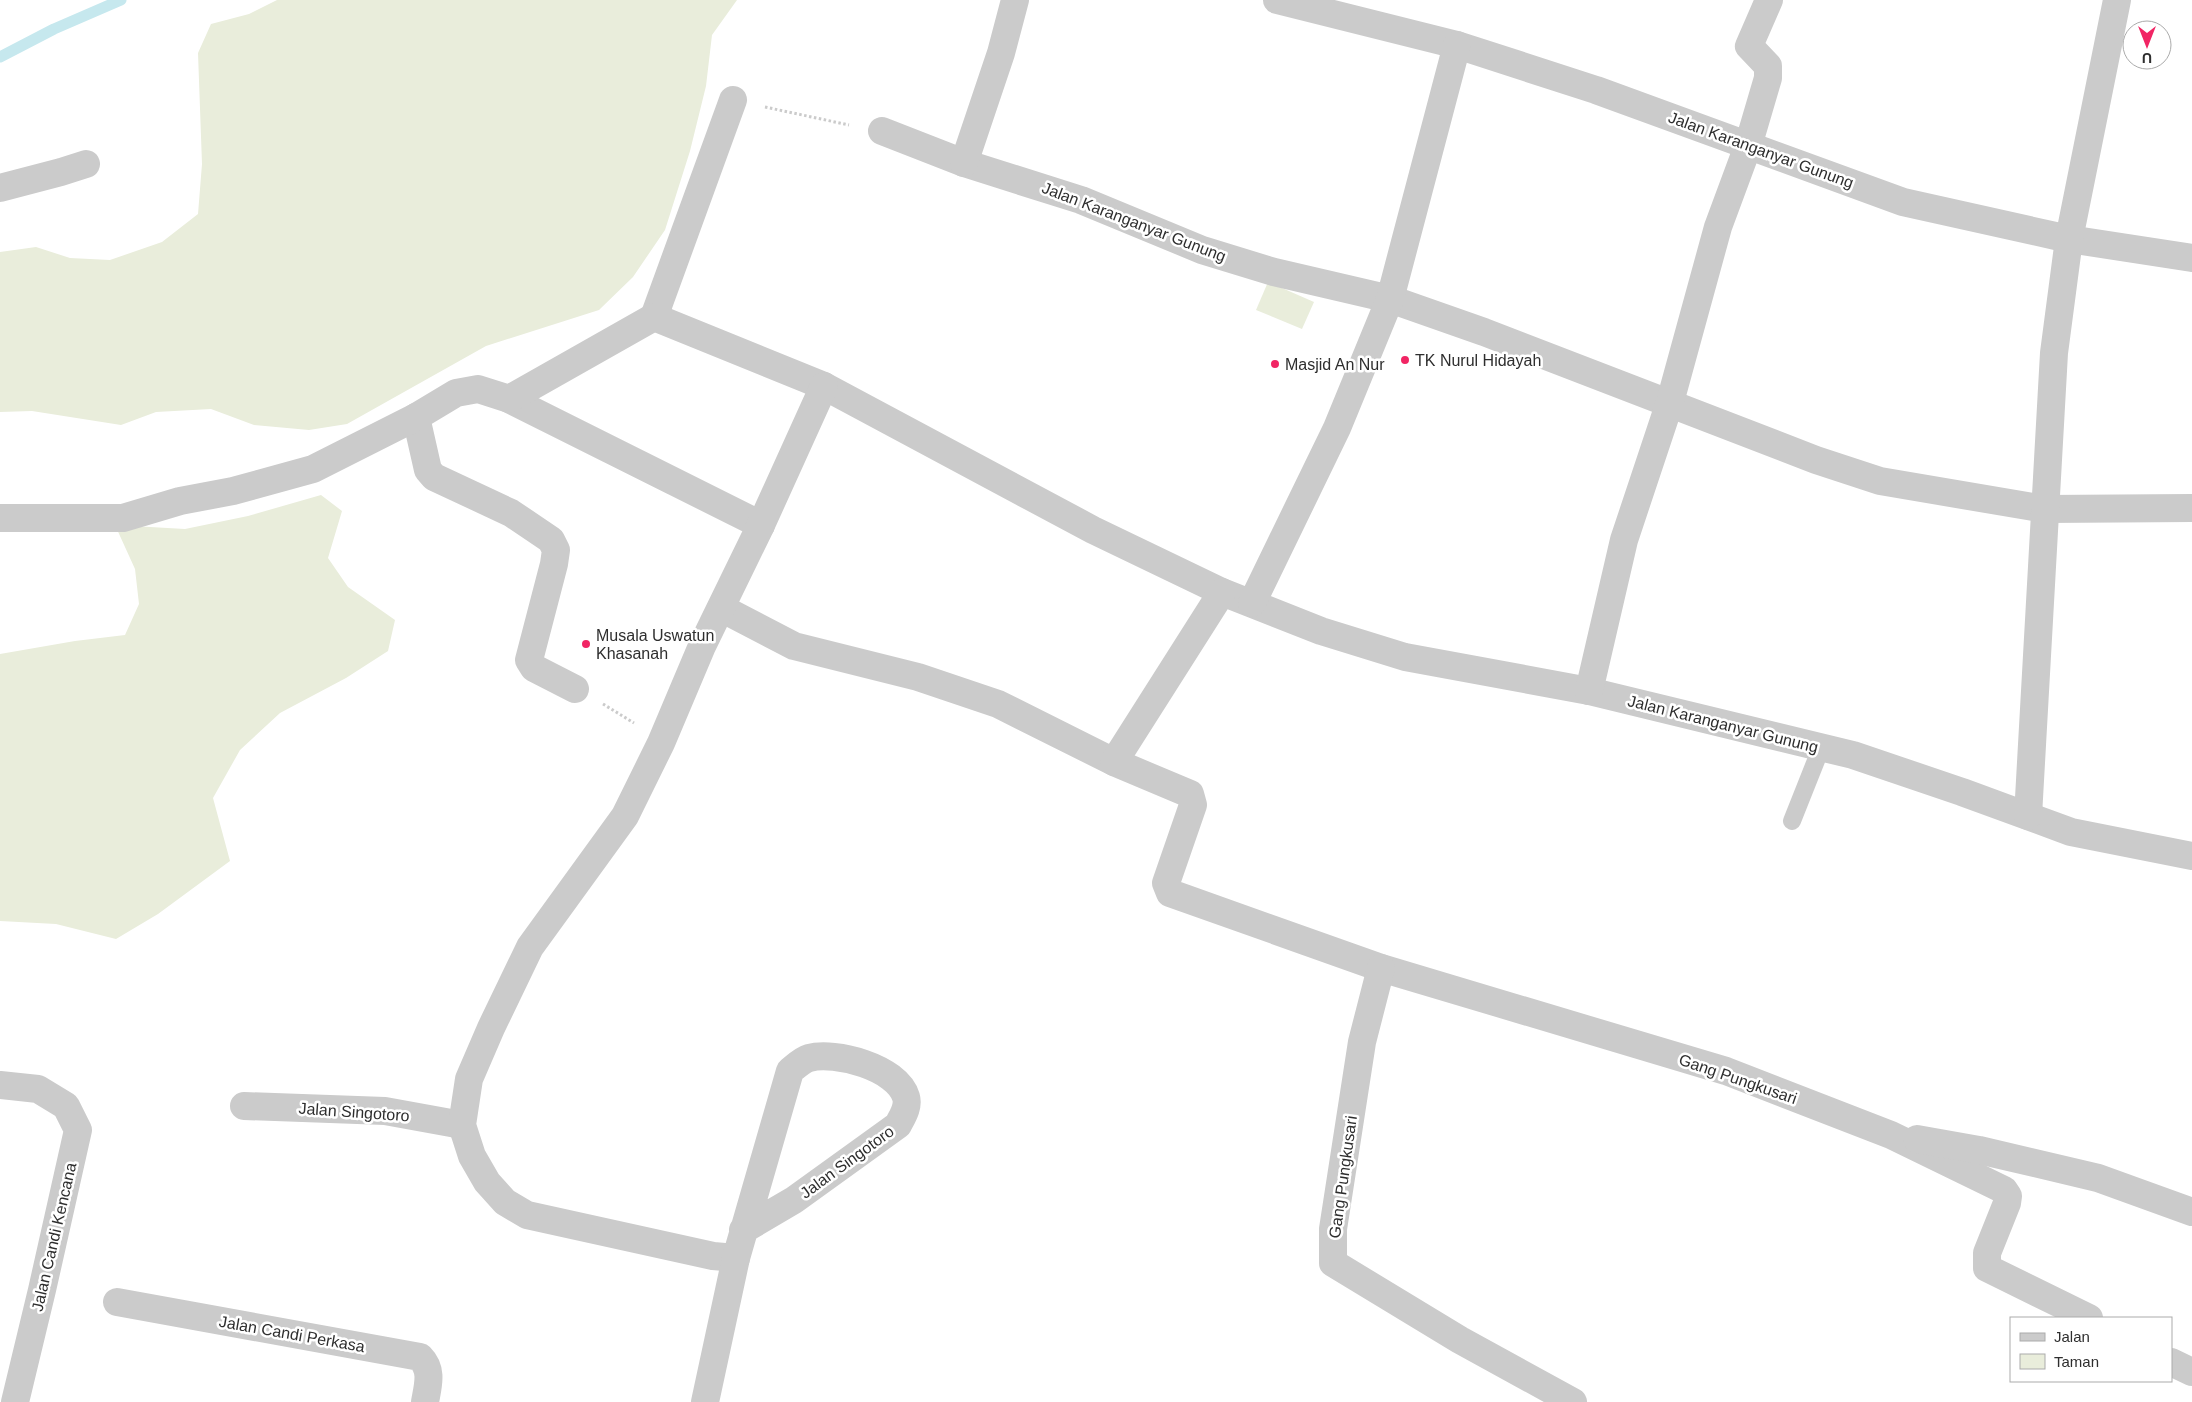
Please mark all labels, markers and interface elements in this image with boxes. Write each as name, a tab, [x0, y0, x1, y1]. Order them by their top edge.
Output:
north arrow	[2122, 20, 2172, 70]
text: U	[2142, 50, 2152, 66]
street label: Jalan Karanganyar Gunung	[1666, 109, 1856, 191]
street label: Jalan Karanganyar Gunung	[1040, 179, 1228, 265]
place label: TK Nurul Hidayah	[1415, 352, 1541, 369]
marker: TK Nurul Hidayah	[1399, 354, 1411, 366]
place label: Masjid An Nur	[1285, 356, 1385, 373]
marker: Masjid An Nur	[1269, 358, 1281, 370]
place label: Musala Uswatun Khasanah	[596, 627, 714, 662]
marker: Musala Uswatun Khasanah	[580, 638, 592, 650]
street label: Jalan Karanganyar Gunung	[1626, 692, 1820, 756]
street label: Gang Pungkusari	[1677, 1051, 1799, 1107]
street label: Jalan Singotoro	[298, 1100, 410, 1124]
street label: Gang Pungkusari	[1326, 1115, 1360, 1239]
street label: Jalan Singotoro	[797, 1122, 897, 1202]
street label: Jalan Candi Kencana	[29, 1161, 79, 1313]
street label: Jalan Candi Perkasa	[218, 1313, 366, 1355]
legend	[2010, 1317, 2172, 1382]
text: Jalan	[2054, 1328, 2090, 1345]
text: Taman	[2054, 1353, 2099, 1370]

